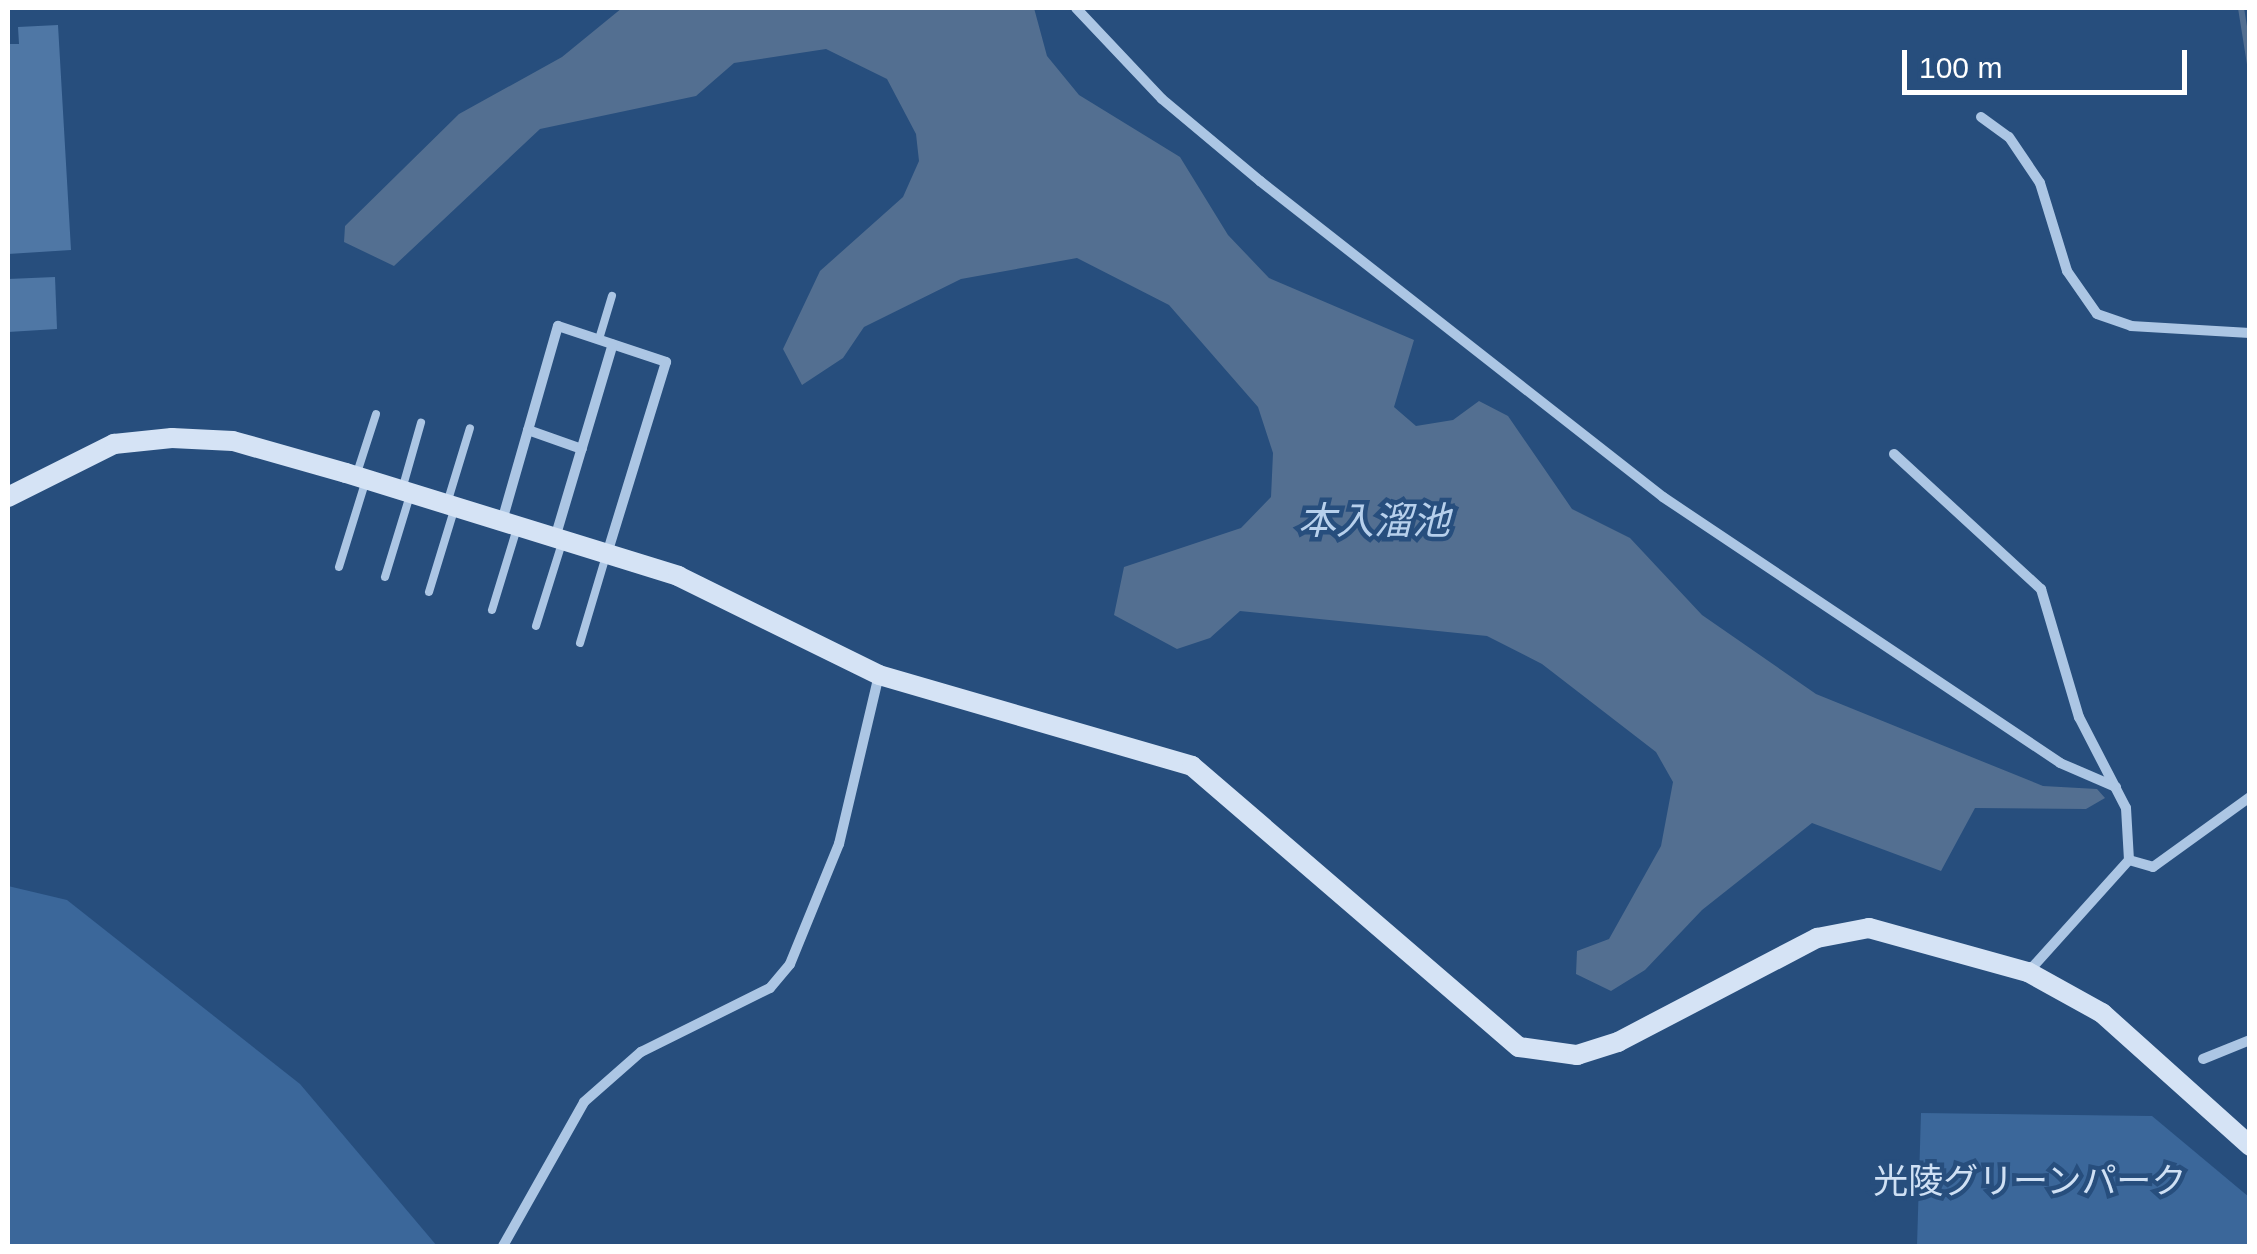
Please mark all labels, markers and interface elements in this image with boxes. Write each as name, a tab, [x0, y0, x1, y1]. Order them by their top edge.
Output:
scale bar	[1907, 30, 2192, 92]
text: 100 m	[1919, 51, 2002, 84]
water label: 本入溜池	[1298, 499, 1450, 545]
park label: 光陵グリーンパーク	[1873, 1160, 2187, 1202]

